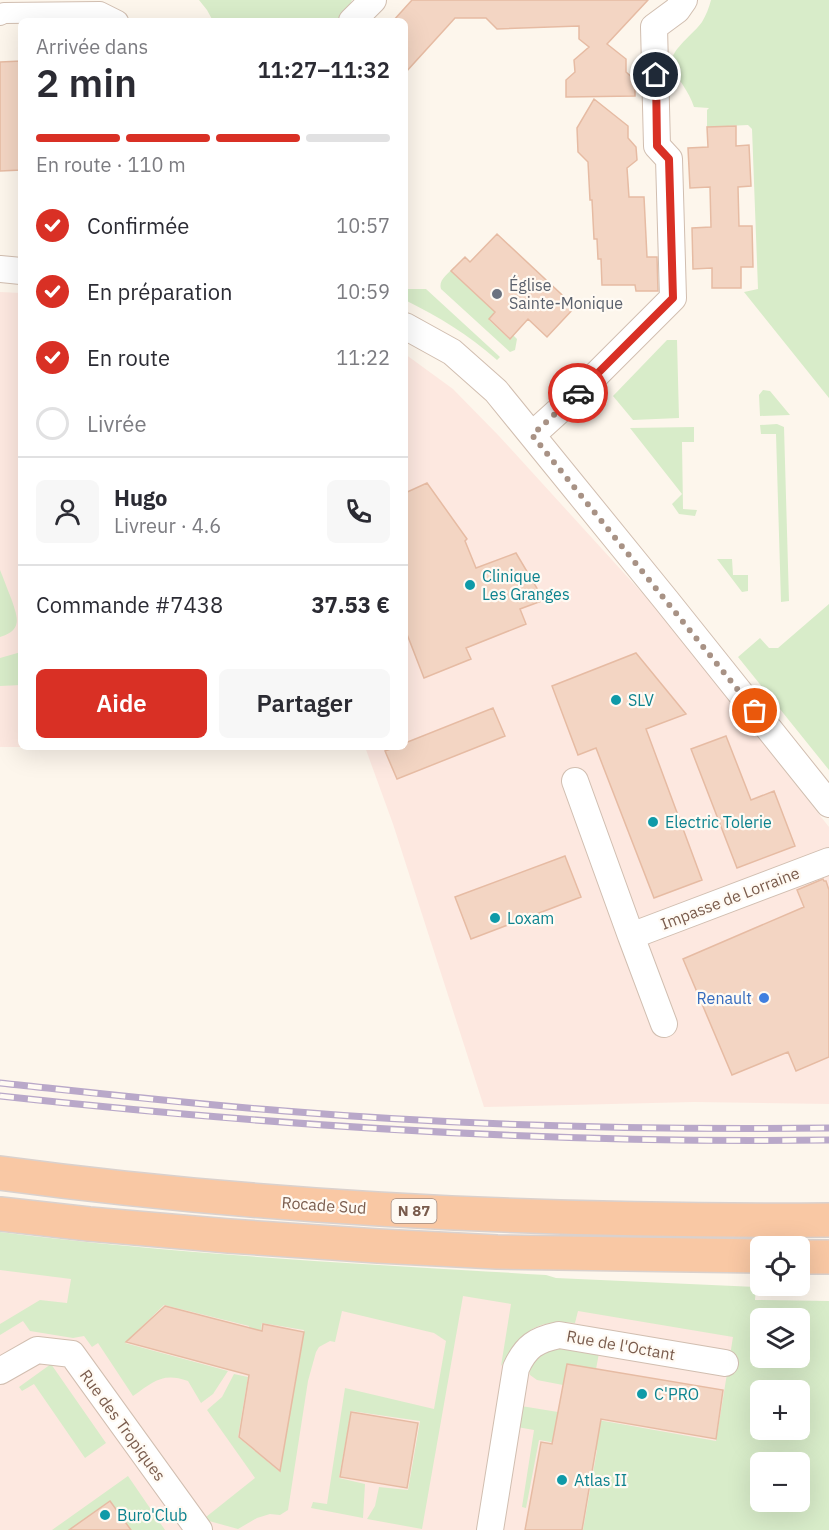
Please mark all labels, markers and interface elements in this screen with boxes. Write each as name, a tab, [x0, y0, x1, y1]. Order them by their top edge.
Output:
text: Arrivée dans	[36, 33, 148, 60]
pin	[630, 49, 681, 100]
text: 11:27–11:32	[257, 55, 390, 84]
text: 2 min	[36, 57, 137, 108]
icon: home	[639, 58, 672, 91]
text: En route · 110 m	[36, 151, 186, 178]
icon: check	[36, 209, 69, 242]
text: Confirmée	[87, 211, 189, 240]
text: 10:57	[336, 212, 390, 239]
place label: Église Sainte-Monique	[509, 274, 623, 313]
icon: check	[36, 275, 69, 308]
text: En préparation	[87, 277, 233, 306]
text: 10:59	[336, 278, 390, 305]
marker: Église Sainte-Monique	[490, 287, 504, 301]
icon: check	[36, 341, 69, 374]
text: En route	[87, 343, 170, 372]
text: 11:22	[336, 344, 390, 371]
courier	[548, 363, 608, 423]
icon: car	[562, 377, 595, 410]
text: Livrée	[87, 409, 146, 438]
button: person	[36, 480, 99, 543]
button: phone	[327, 480, 390, 543]
text: Hugo	[114, 483, 167, 512]
text: Livreur · 4.6	[114, 512, 221, 539]
place label: Clinique Les Granges	[482, 566, 570, 604]
marker: Clinique Les Granges	[463, 578, 477, 592]
text: Commande #7438	[36, 590, 223, 619]
text: 37.53 €	[311, 590, 390, 619]
button: Aide	[36, 669, 207, 738]
button: Partager	[219, 669, 390, 738]
pin	[729, 685, 780, 736]
place label: SLV	[628, 690, 654, 710]
marker: SLV	[609, 693, 623, 707]
icon: bag	[738, 694, 771, 727]
place label: Electric Tolerie	[665, 812, 772, 832]
marker: Electric Tolerie	[646, 815, 660, 829]
street label: Impasse de Lorraine	[658, 862, 802, 934]
place label: Loxam	[507, 908, 554, 928]
marker: Loxam	[488, 911, 502, 925]
place label: Renault	[697, 988, 752, 1008]
marker: Renault	[757, 991, 771, 1005]
street label: Rocade Sud	[281, 1192, 367, 1218]
road number: N 87	[392, 1199, 436, 1223]
map controls	[750, 1236, 810, 1512]
button: locate	[750, 1236, 810, 1296]
button: layers	[750, 1308, 810, 1368]
street label: Rue de l'Octant	[565, 1326, 677, 1364]
street label: Rue des Tropiques	[76, 1365, 170, 1485]
button: +	[750, 1380, 810, 1440]
place label: C'PRO	[654, 1384, 699, 1404]
marker: C'PRO	[635, 1387, 649, 1401]
button: −	[750, 1452, 810, 1512]
place label: Atlas II	[574, 1470, 627, 1490]
marker: Atlas II	[555, 1473, 569, 1487]
place label: Buro'Club	[117, 1505, 187, 1525]
marker: Buro'Club	[98, 1508, 112, 1522]

